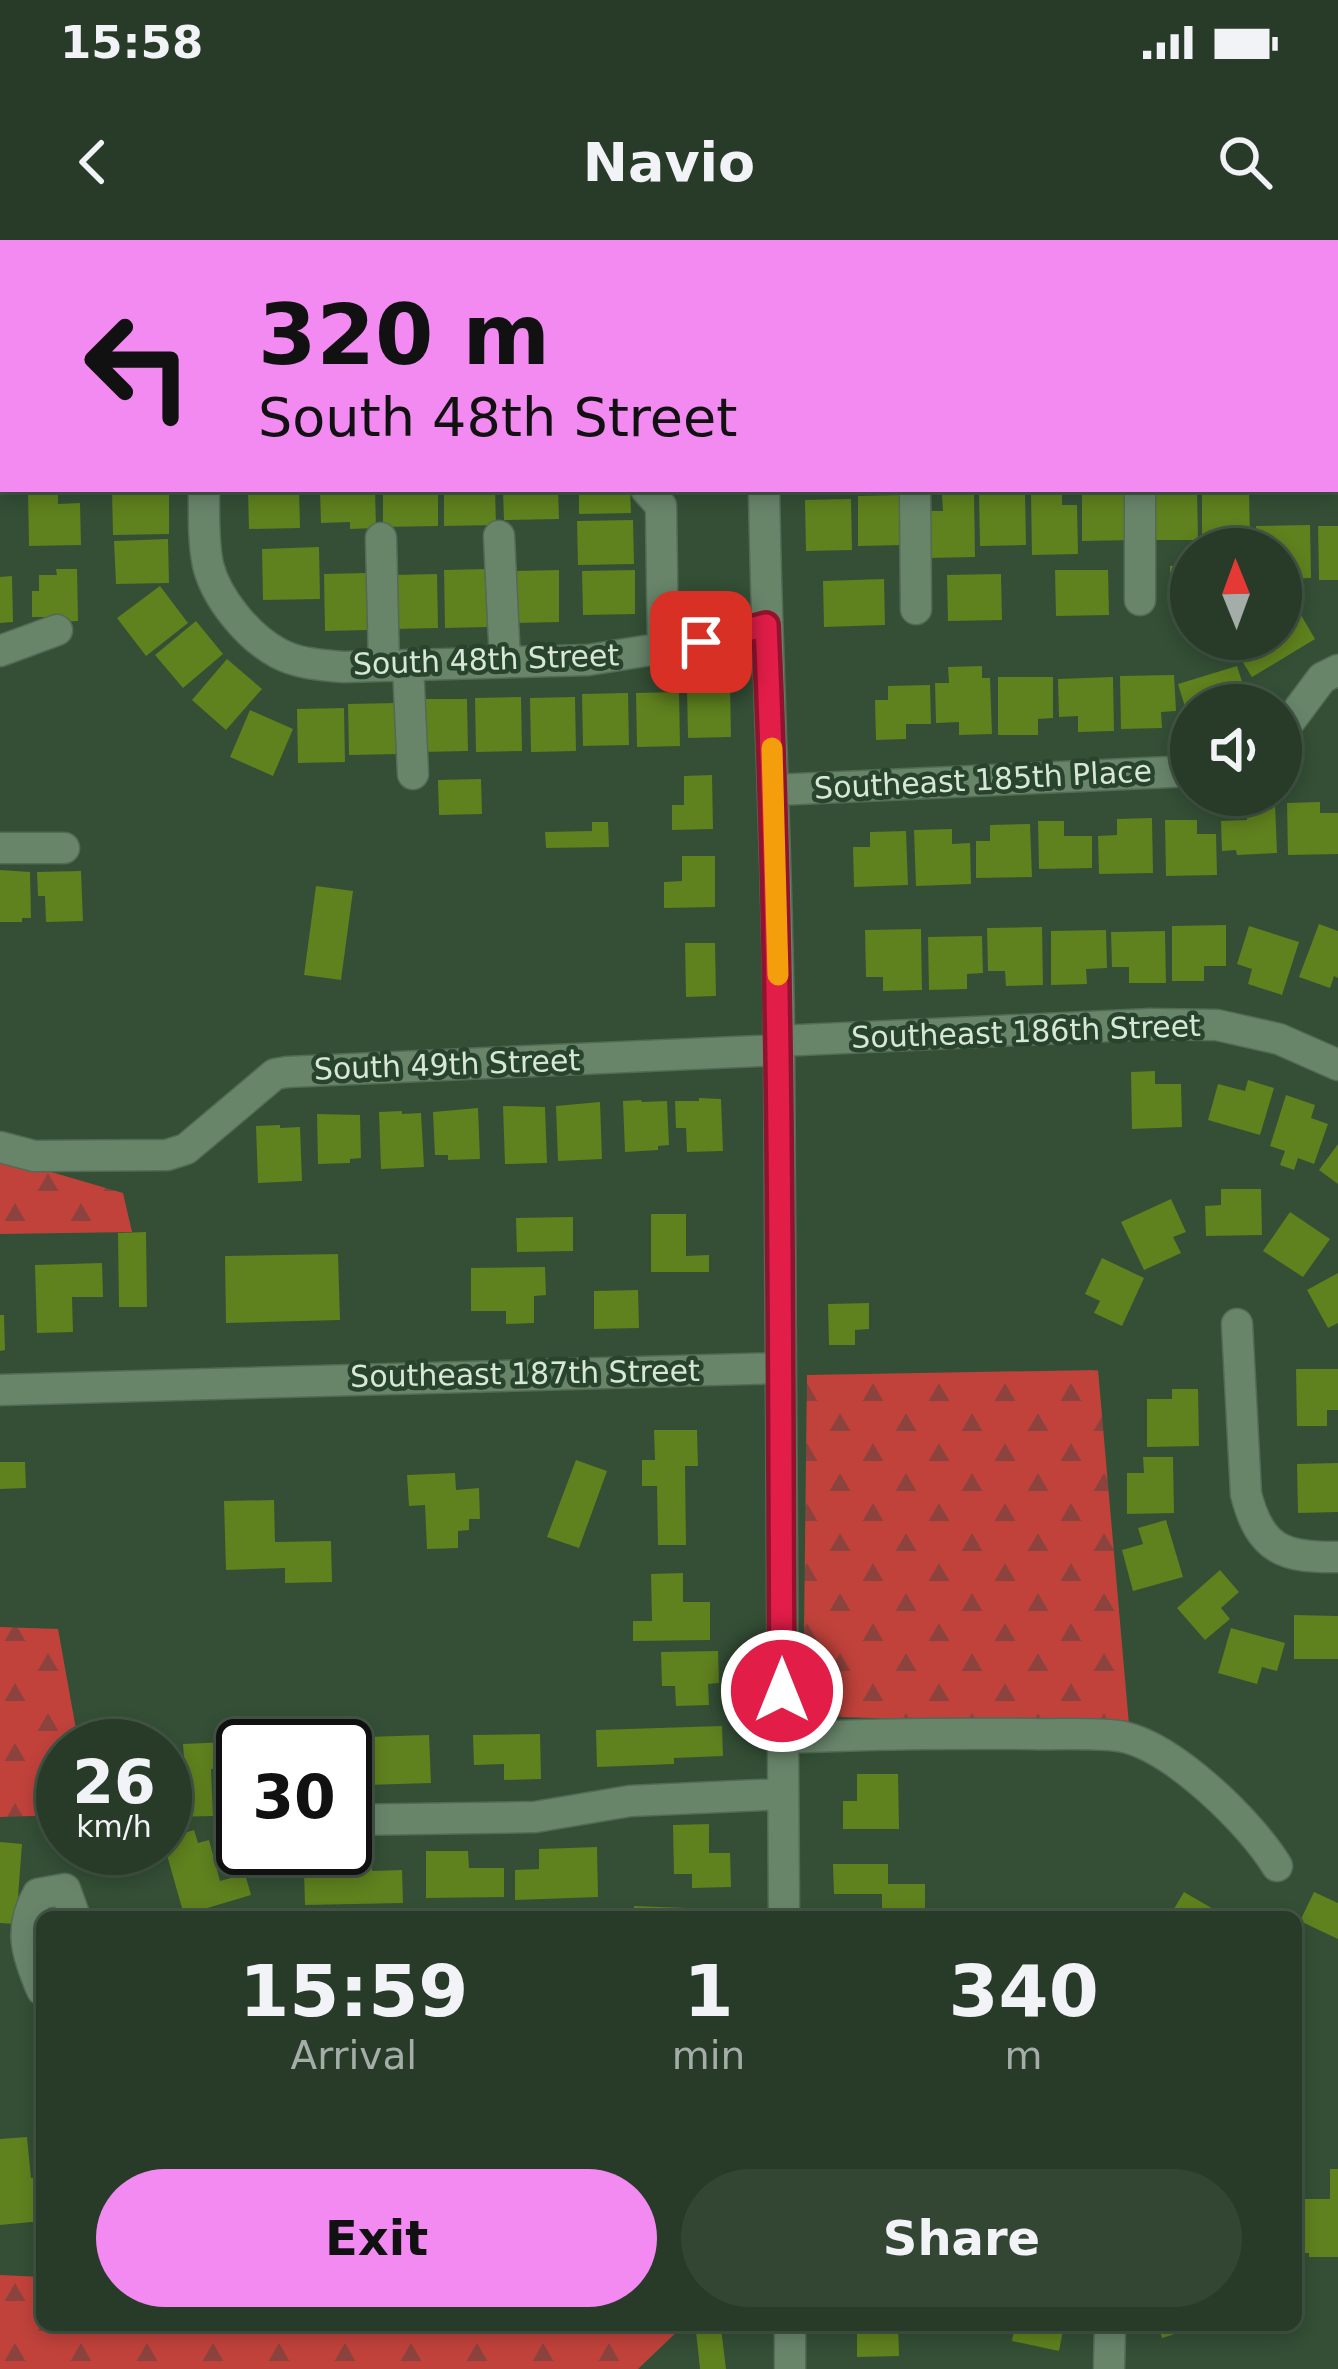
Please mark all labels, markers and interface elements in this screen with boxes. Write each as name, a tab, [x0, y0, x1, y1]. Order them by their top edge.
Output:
text: 15:58	[60, 16, 203, 69]
icon: back	[60, 129, 126, 195]
icon: search	[1212, 129, 1278, 195]
text: Navio	[583, 131, 755, 194]
text: 320 m	[258, 286, 550, 384]
icon: left	[60, 288, 216, 444]
text: South 48th Street	[258, 386, 737, 449]
north arrow	[1170, 528, 1302, 660]
map controls	[1170, 528, 1302, 816]
pin	[650, 591, 752, 693]
icon: arrive	[668, 609, 734, 675]
street label: South 48th Street	[352, 637, 620, 682]
button: sound	[1170, 684, 1302, 816]
street label: Southeast 185th Place	[813, 753, 1153, 806]
street label: Southeast 186th Street	[851, 1008, 1202, 1055]
street label: South 49th Street	[313, 1042, 581, 1087]
street label: Southeast 187th Street	[350, 1353, 700, 1394]
position arrow	[719, 1628, 845, 1754]
speed limit sign: 30	[216, 1719, 372, 1875]
text: 26	[72, 1747, 156, 1817]
text: km/h	[76, 1809, 152, 1844]
text: 15:59	[239, 1949, 468, 2033]
text: 1	[683, 1949, 733, 2033]
text: 340	[948, 1949, 1099, 2033]
text: Arrival	[290, 2033, 417, 2078]
text: min	[672, 2033, 745, 2078]
text: m	[1005, 2033, 1043, 2078]
button: Exit	[96, 2169, 657, 2307]
button: Share	[681, 2169, 1242, 2307]

